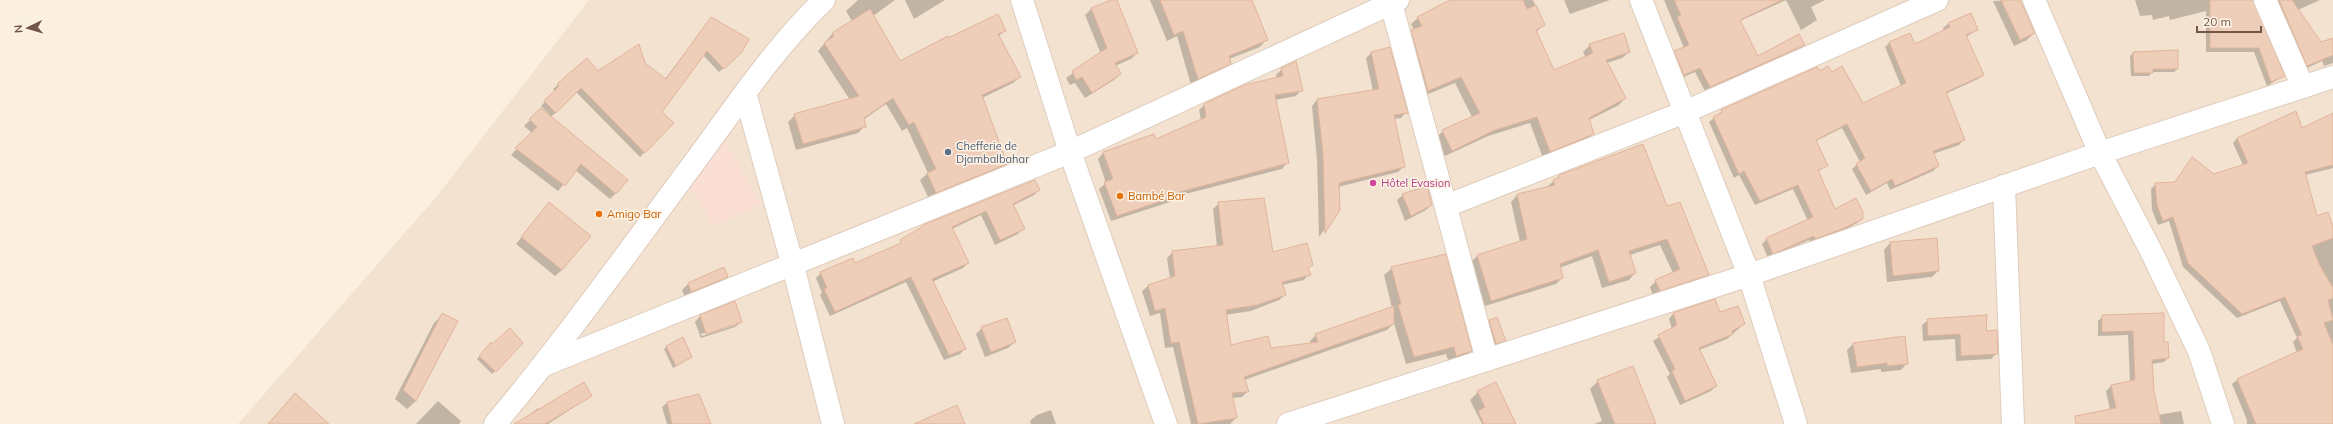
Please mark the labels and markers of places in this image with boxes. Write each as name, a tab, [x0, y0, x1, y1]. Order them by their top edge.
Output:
place label: Chefferie de Djambalbahar	[956, 139, 1029, 166]
marker: Chefferie de Djambalbahar	[943, 147, 953, 157]
place label: Hôtel Evasion	[1381, 176, 1450, 190]
marker: Hôtel Evasion	[1368, 178, 1378, 188]
place label: Bambé Bar	[1128, 189, 1185, 203]
marker: Bambé Bar	[1115, 191, 1125, 201]
place label: Amigo Bar	[607, 207, 661, 221]
marker: Amigo Bar	[594, 209, 604, 219]

